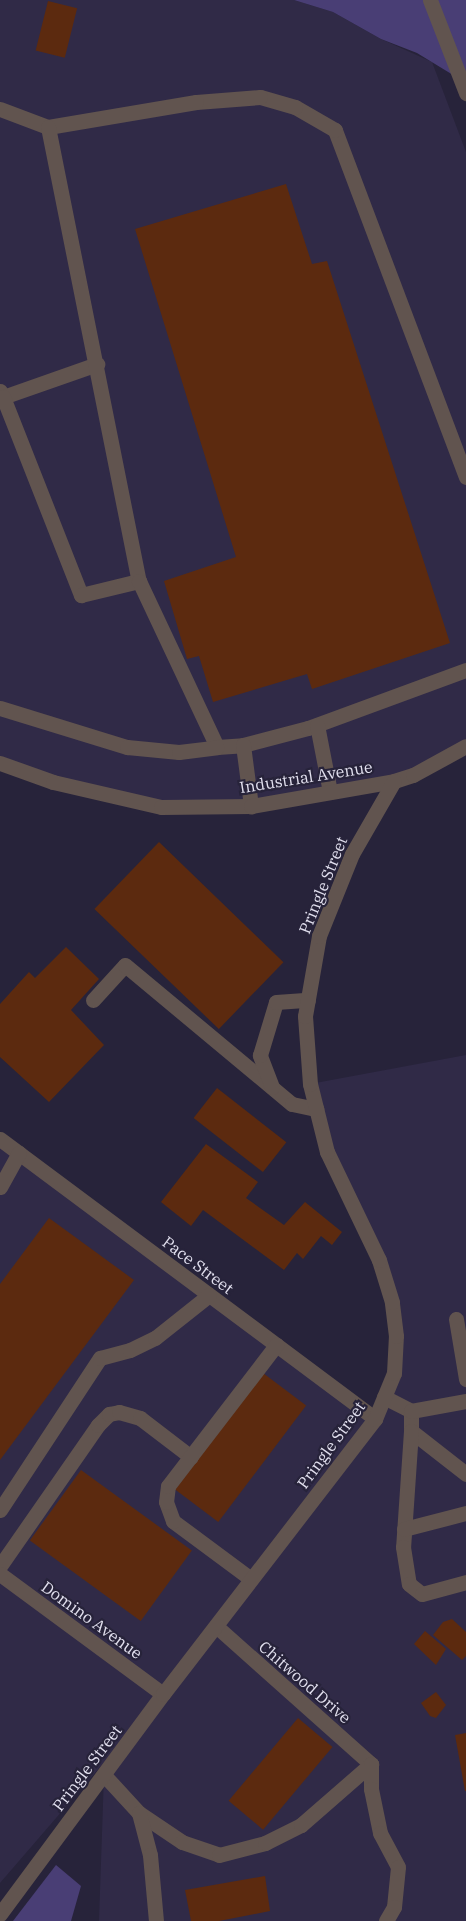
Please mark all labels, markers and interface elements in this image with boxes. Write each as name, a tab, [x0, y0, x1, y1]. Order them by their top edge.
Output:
street label: Industrial Avenue	[238, 757, 374, 797]
street label: Pringle Street	[295, 834, 351, 936]
street label: Pace Street	[159, 1232, 237, 1298]
street label: Pringle Street	[293, 1398, 369, 1492]
street label: Domino Avenue	[38, 1577, 146, 1663]
street label: Chitwood Drive	[255, 1637, 355, 1727]
street label: Pringle Street	[48, 1721, 126, 1815]

